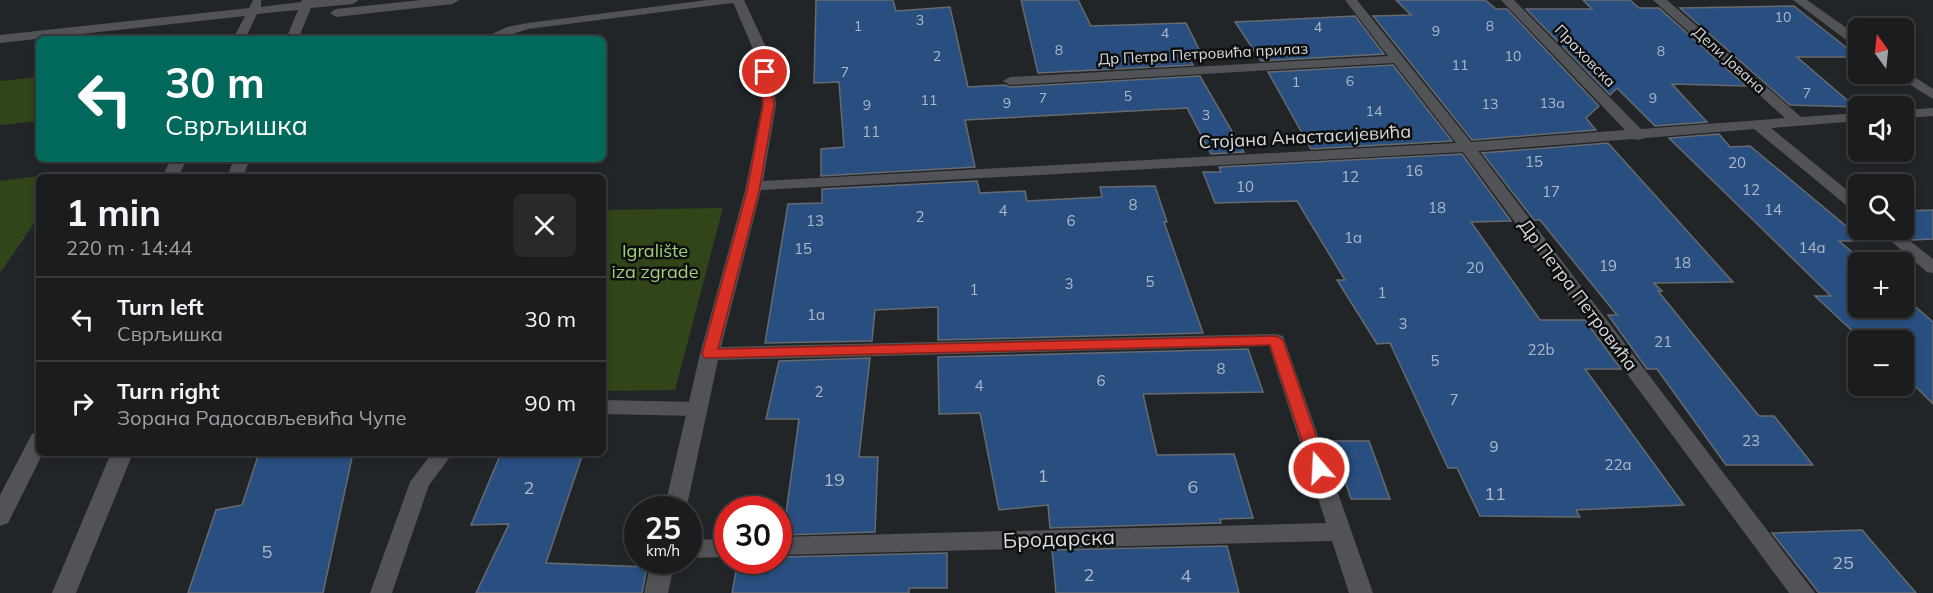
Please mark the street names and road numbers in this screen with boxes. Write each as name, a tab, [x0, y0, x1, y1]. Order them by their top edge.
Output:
street label: Праховска	[1551, 20, 1620, 91]
street label: Дели Јована	[1689, 22, 1770, 97]
street label: Др Петра Петровића прилаз	[1097, 39, 1308, 68]
street label: Стојана Анастасијевића	[1198, 119, 1412, 154]
street label: Др Петра Петровића	[1514, 214, 1643, 375]
street label: Бродарска	[1002, 523, 1116, 553]

